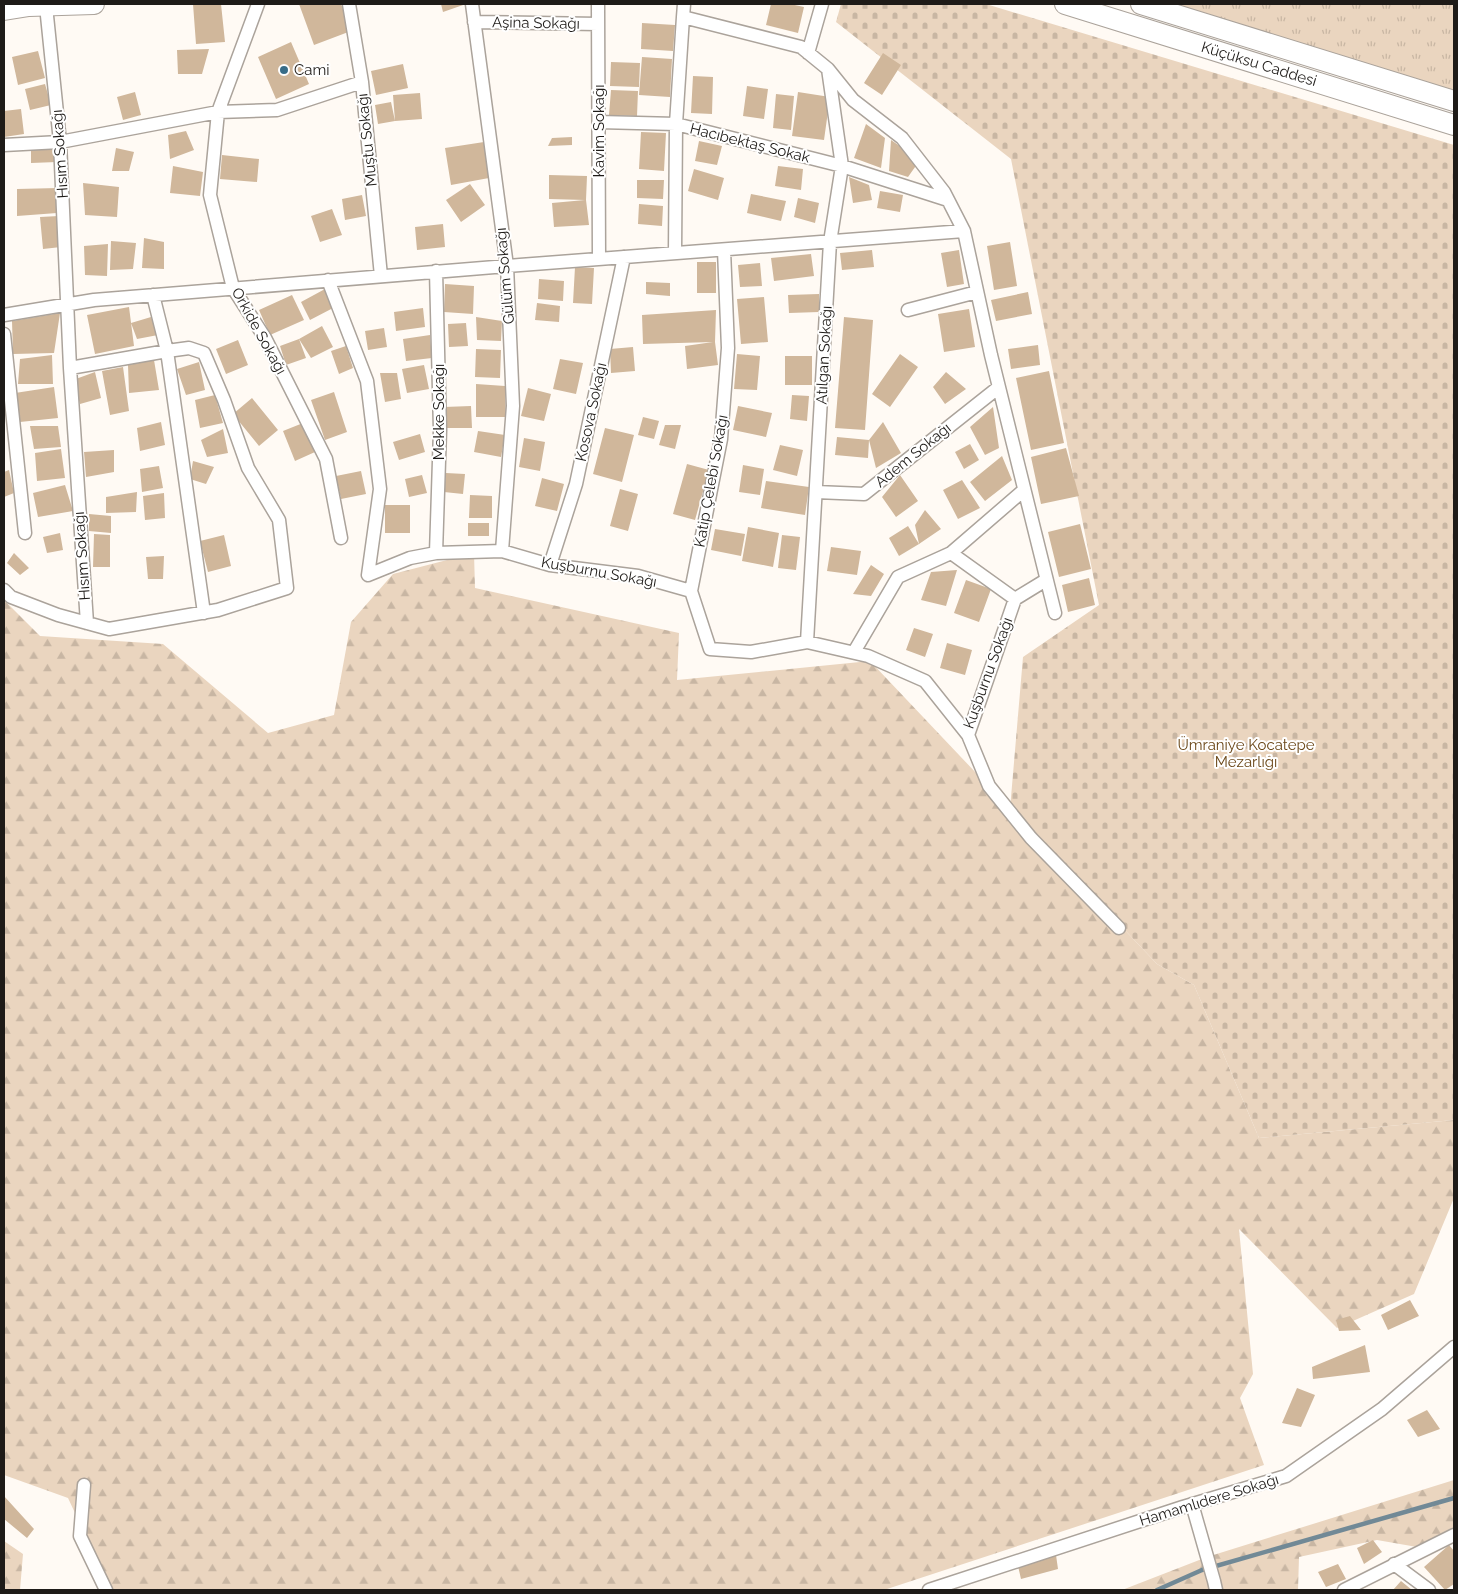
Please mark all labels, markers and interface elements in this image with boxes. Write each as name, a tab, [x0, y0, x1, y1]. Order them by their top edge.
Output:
street label: Aşina Sokağı	[492, 13, 580, 33]
street label: Küçüksu Caddesi	[1199, 38, 1319, 90]
place label: Cami	[294, 61, 330, 79]
marker: Cami	[278, 64, 290, 76]
street label: Kavim Sokağı	[590, 84, 608, 178]
street label: Muştu Sokağı	[353, 92, 381, 188]
street label: Hısım Sokağı	[48, 109, 72, 199]
street label: Hacıbektaş Sokak	[688, 119, 812, 167]
street label: Gülüm Sokağı	[492, 227, 518, 325]
street label: Orkide Sokağı	[228, 285, 290, 377]
street label: Atılgan Sokağı	[812, 305, 836, 405]
street label: Kosova Sokağı	[572, 361, 610, 463]
street label: Mekke Sokağı	[430, 364, 448, 460]
street label: Katip Çelebi Sokağı	[690, 413, 732, 549]
street label: Adem Sokağı	[871, 419, 955, 491]
street label: Hısım Sokağı	[70, 511, 94, 601]
street label: Kuşburnu Sokağı	[540, 553, 658, 591]
street label: Kuşburnu Sokağı	[960, 615, 1016, 731]
park label: Ümraniye Kocatepe Mezarlığı	[1177, 735, 1315, 771]
street label: Hamamlıdere Sokağı	[1137, 1470, 1281, 1530]

